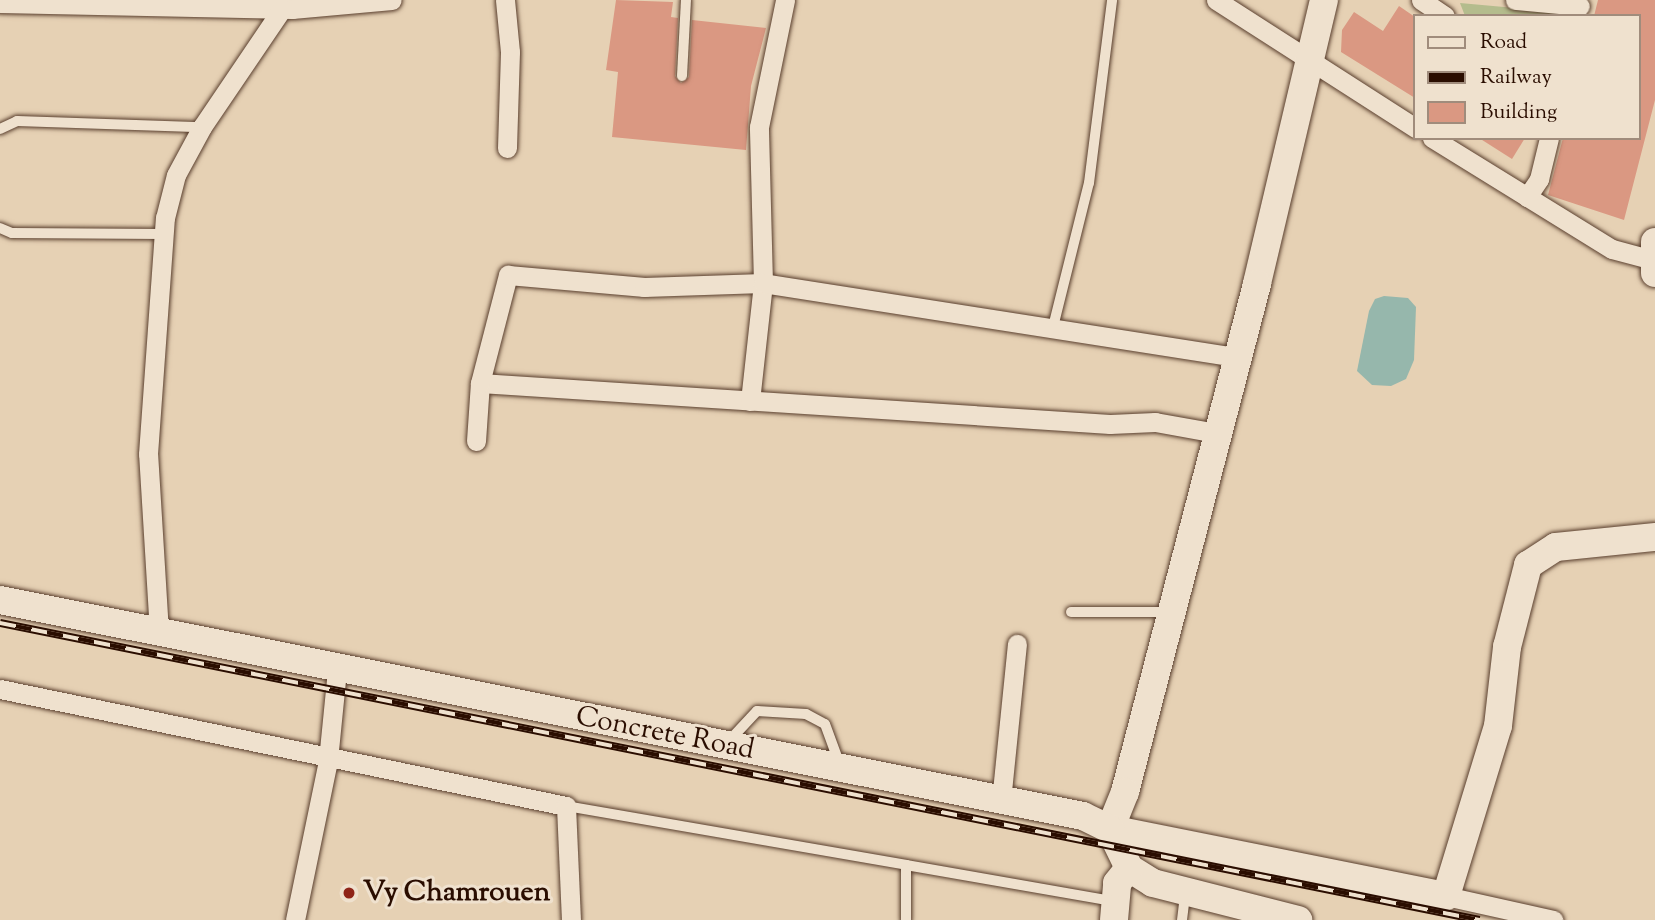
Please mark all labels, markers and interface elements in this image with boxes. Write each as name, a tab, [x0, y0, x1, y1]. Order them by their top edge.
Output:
legend	[1414, 14, 1641, 140]
text: Road	[1480, 28, 1527, 58]
text: Railway	[1480, 63, 1552, 93]
text: Building	[1480, 98, 1557, 128]
street label: Concrete Road	[573, 700, 757, 768]
place label: Vy Chamrouen	[363, 876, 550, 910]
marker: Vy Chamrouen	[341, 885, 357, 901]

